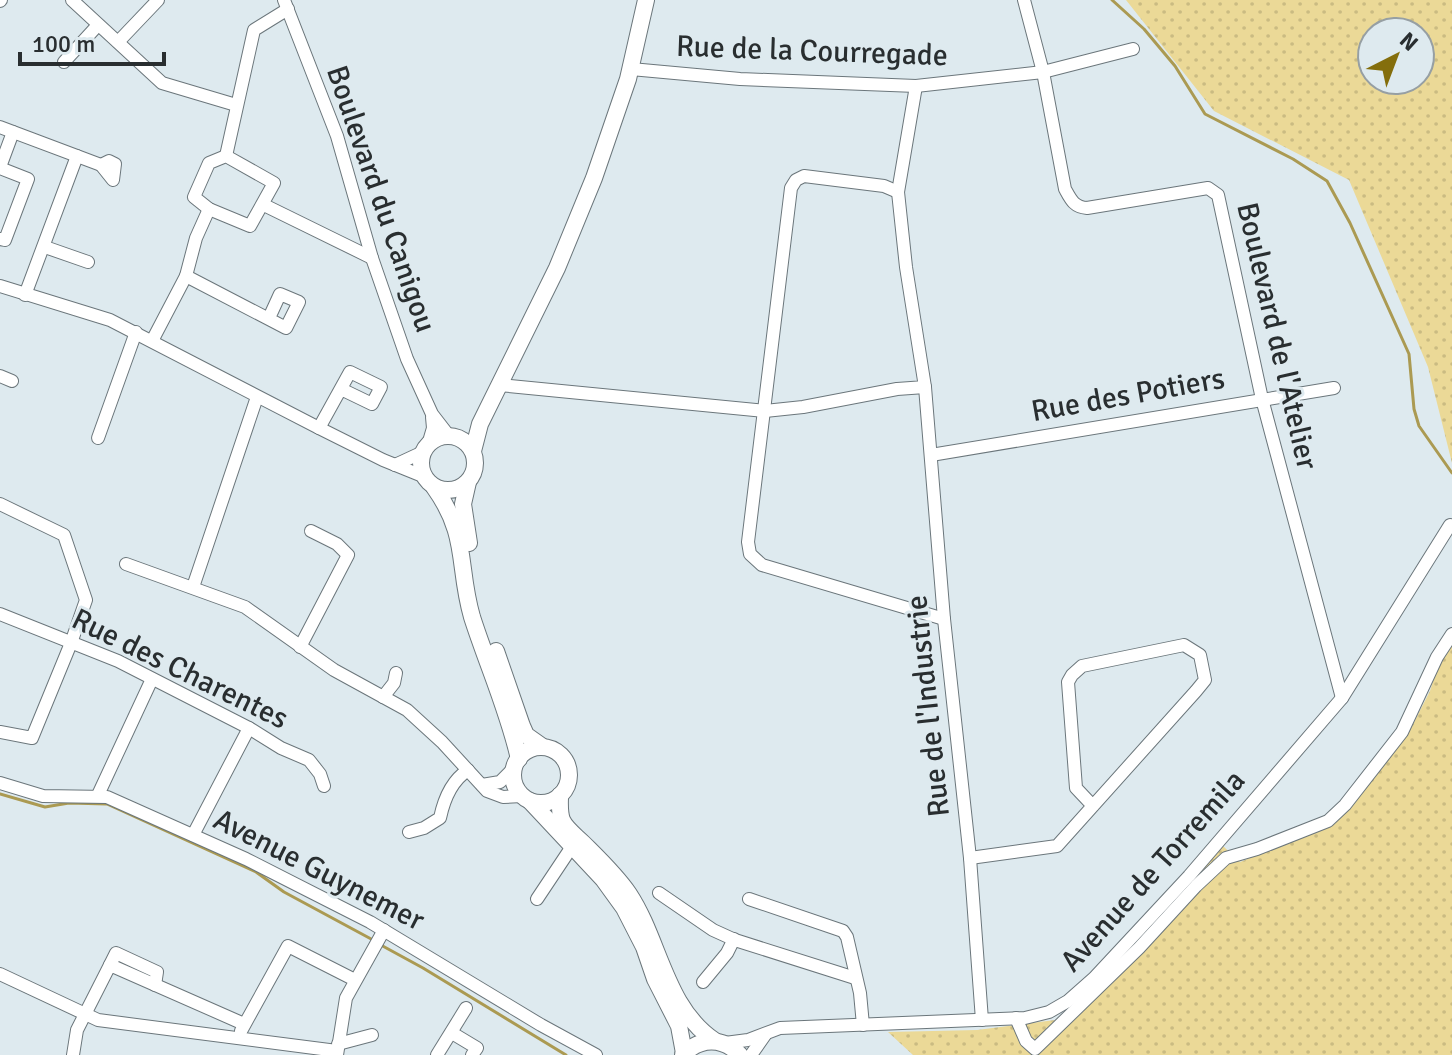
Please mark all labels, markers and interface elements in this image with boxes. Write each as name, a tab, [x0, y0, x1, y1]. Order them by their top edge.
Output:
scale bar	[20, 16, 164, 66]
north arrow	[1356, 16, 1436, 96]
text: N	[1394, 26, 1424, 57]
street label: Rue de la Courregade	[676, 28, 948, 74]
text: 100 m	[32, 29, 95, 59]
street label: Boulevard du Canigou	[318, 61, 444, 337]
street label: Boulevard de l'Atelier	[1228, 199, 1326, 473]
street label: Rue des Potiers	[1029, 360, 1227, 430]
street label: Rue de l'Industrie	[898, 593, 958, 819]
street label: Rue des Charentes	[66, 601, 294, 737]
street label: Avenue de Torremila	[1053, 763, 1253, 979]
street label: Avenue Guynemer	[207, 801, 431, 939]

